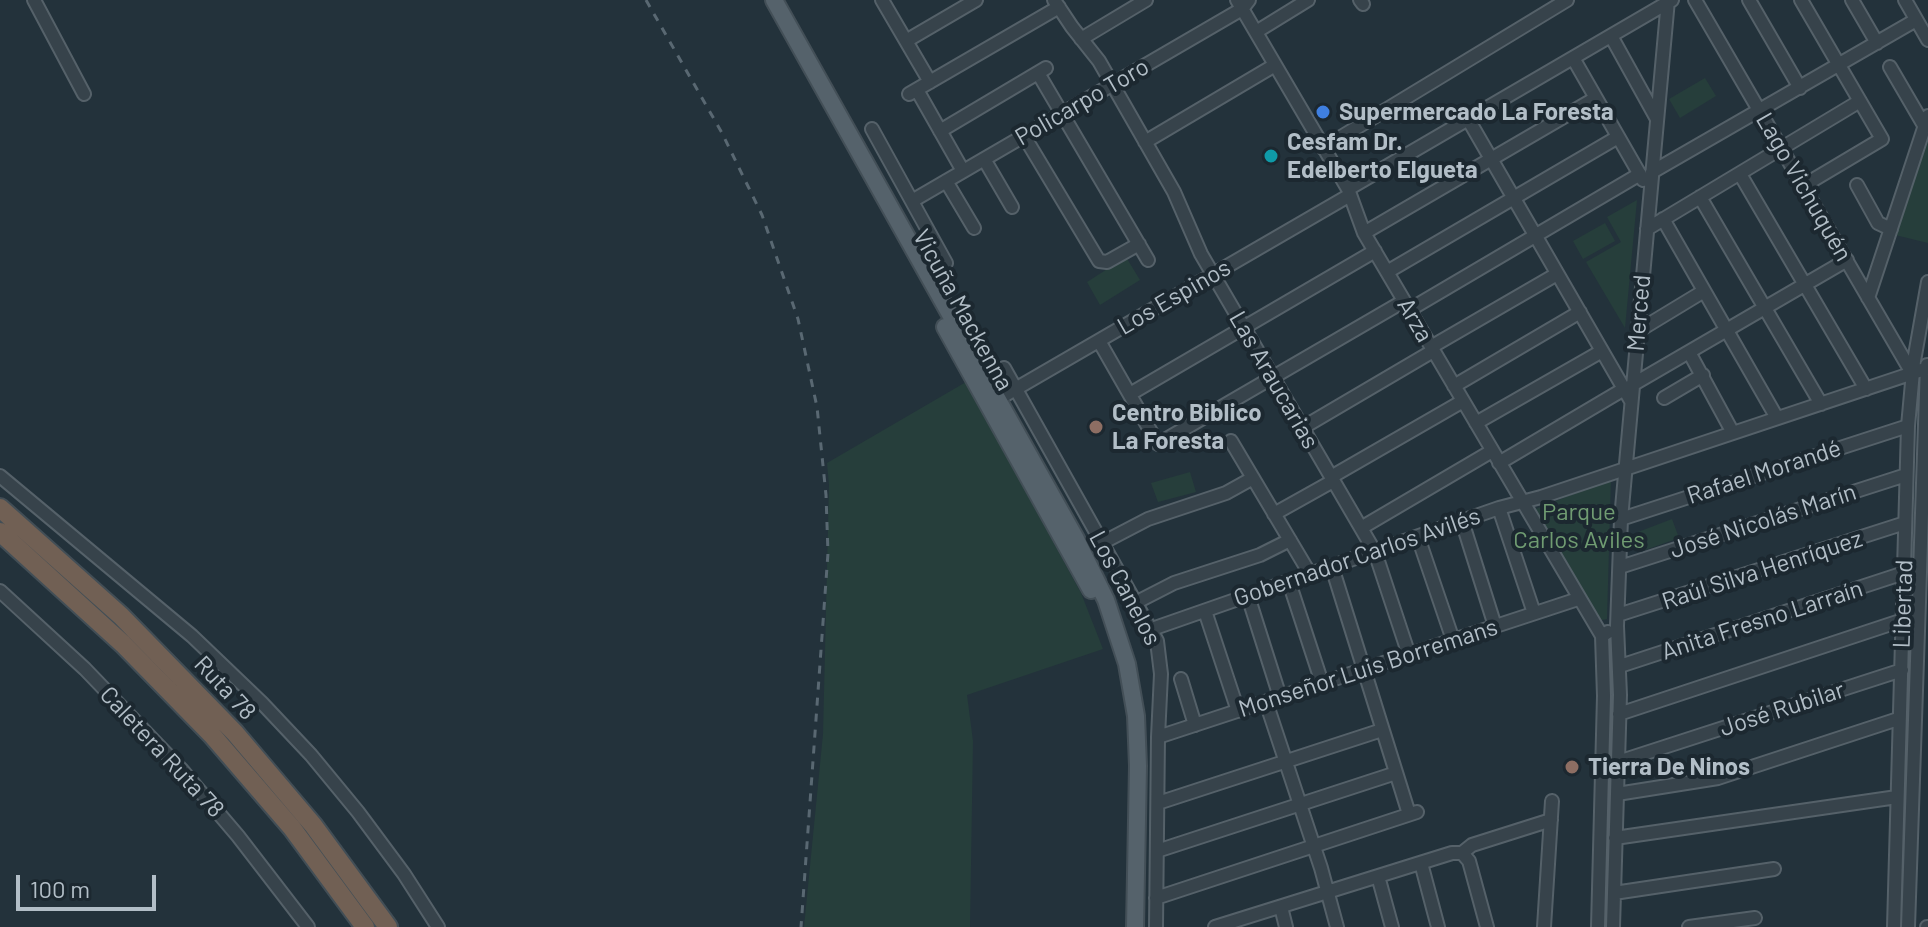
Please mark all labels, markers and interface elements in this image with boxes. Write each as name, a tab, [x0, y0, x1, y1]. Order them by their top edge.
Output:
street label: Policarpo Toro	[1010, 52, 1154, 152]
place label: Supermercado La Foresta	[1339, 98, 1614, 126]
marker: Supermercado La Foresta	[1314, 103, 1332, 121]
street label: Lago Vichuquén	[1750, 107, 1858, 267]
place label: Cesfam Dr. Edelberto Elgueta	[1287, 128, 1478, 184]
marker: Cesfam Dr. Edelberto Elgueta	[1262, 147, 1280, 165]
street label: Vicuña Mackenna	[907, 224, 1019, 396]
street label: Los Espinos	[1112, 253, 1236, 341]
street label: Merced	[1621, 273, 1657, 353]
street label: Arza	[1391, 293, 1439, 347]
street label: Las Araucarias	[1223, 306, 1325, 454]
place label: Centro Biblico La Foresta	[1112, 399, 1262, 455]
marker: Centro Biblico La Foresta	[1087, 418, 1105, 436]
street label: Rafael Morandé	[1683, 434, 1845, 510]
street label: José Nicolás Marín	[1666, 477, 1860, 565]
park label: Parque Carlos Aviles	[1513, 498, 1645, 554]
street label: Gobernador Carlos Avilés	[1230, 501, 1484, 613]
street label: Raúl Silva Henríquez	[1658, 524, 1866, 616]
street label: Los Canelos	[1083, 526, 1167, 650]
street label: Libertad	[1887, 559, 1919, 649]
street label: Anita Fresno Larraín	[1658, 574, 1866, 666]
street label: Monseñor Luis Borremans	[1235, 612, 1501, 724]
street label: Ruta 78	[188, 650, 262, 726]
street label: José Rubilar	[1716, 675, 1848, 743]
street label: Caletera Ruta 78	[94, 680, 230, 824]
place label: Tierra De Ninos	[1588, 753, 1750, 781]
marker: Tierra De Ninos	[1563, 758, 1581, 776]
scale bar	[20, 859, 160, 909]
text: 100 m	[30, 874, 90, 903]

